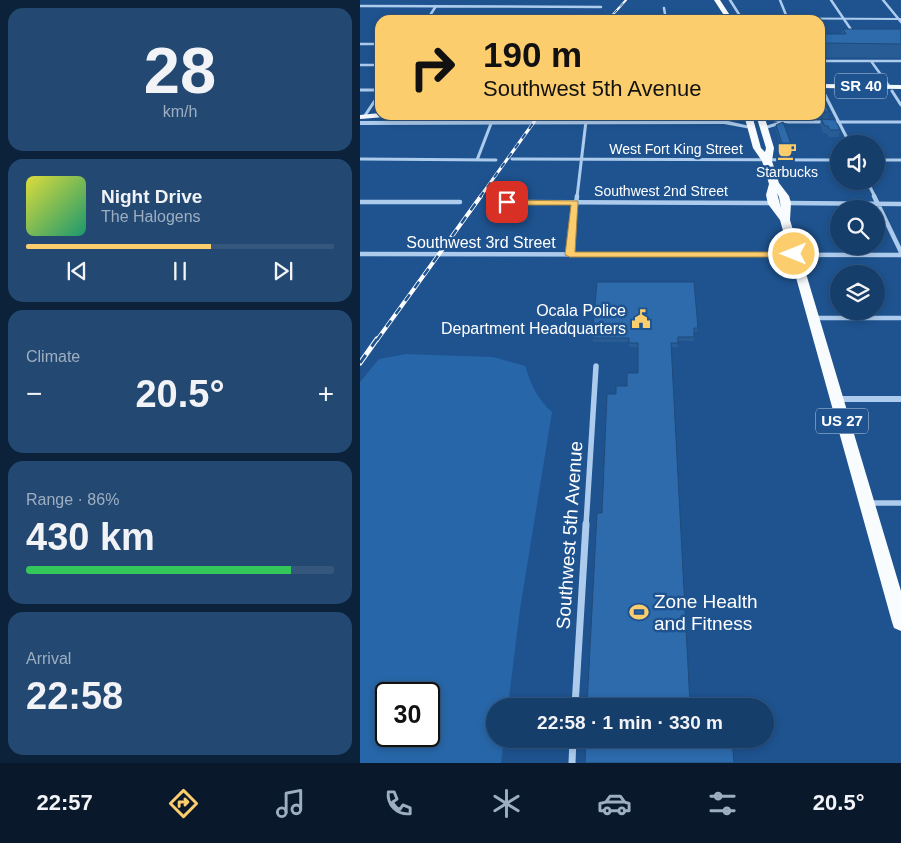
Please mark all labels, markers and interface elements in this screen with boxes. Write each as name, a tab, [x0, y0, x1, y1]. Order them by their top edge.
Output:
text: 28	[144, 34, 216, 107]
icon: right	[400, 35, 465, 100]
text: 190 m	[483, 35, 582, 74]
road number: SR 40	[835, 74, 887, 98]
text: Southwest 5th Avenue	[483, 76, 702, 101]
text: km/h	[163, 103, 197, 120]
map controls	[830, 135, 885, 320]
button: sound	[830, 135, 885, 190]
cafe icon: Starbucks	[776, 140, 798, 162]
street label: West Fort King Street	[609, 141, 743, 157]
place label: Starbucks	[756, 164, 818, 180]
pin	[486, 181, 528, 223]
street label: Southwest 2nd Street	[594, 183, 728, 199]
text: Night Drive	[101, 186, 202, 207]
icon: arrive	[493, 188, 521, 216]
button: search	[830, 200, 885, 255]
text: The Halogens	[101, 208, 201, 225]
position arrow	[767, 227, 819, 279]
street label: Southwest 3rd Street	[406, 234, 556, 251]
icon: previous	[63, 257, 91, 285]
icon: pause	[166, 257, 194, 285]
icon: next	[269, 257, 297, 285]
button: layers	[830, 265, 885, 320]
place label: Ocala Police Department Headquarters	[441, 302, 626, 337]
public building icon: Ocala Police Department Headquarters	[630, 308, 652, 330]
text: Climate	[26, 348, 80, 365]
text: 20.5°	[135, 373, 225, 415]
text: −	[26, 378, 42, 409]
text: +	[318, 378, 334, 409]
road number: US 27	[816, 408, 868, 434]
street label: Southwest 5th Avenue	[552, 440, 587, 630]
text: Range · 86%	[26, 491, 119, 508]
text: 430 km	[26, 516, 155, 558]
place label: Zone Health and Fitness	[654, 591, 758, 634]
sports icon: Zone Health and Fitness	[628, 601, 650, 623]
text: Arrival	[26, 650, 71, 667]
text: 22:58	[26, 675, 123, 717]
speed limit sign: 30	[375, 682, 440, 747]
text: 22:58 · 1 min · 330 m	[537, 712, 723, 733]
icon: directions	[166, 786, 201, 821]
icon: music	[273, 786, 308, 821]
icon: phone	[381, 786, 416, 821]
icon: climate	[489, 786, 524, 821]
icon: car	[597, 786, 632, 821]
icon: filters	[705, 786, 740, 821]
text: 22:57	[36, 790, 93, 815]
text: 20.5°	[813, 790, 864, 815]

